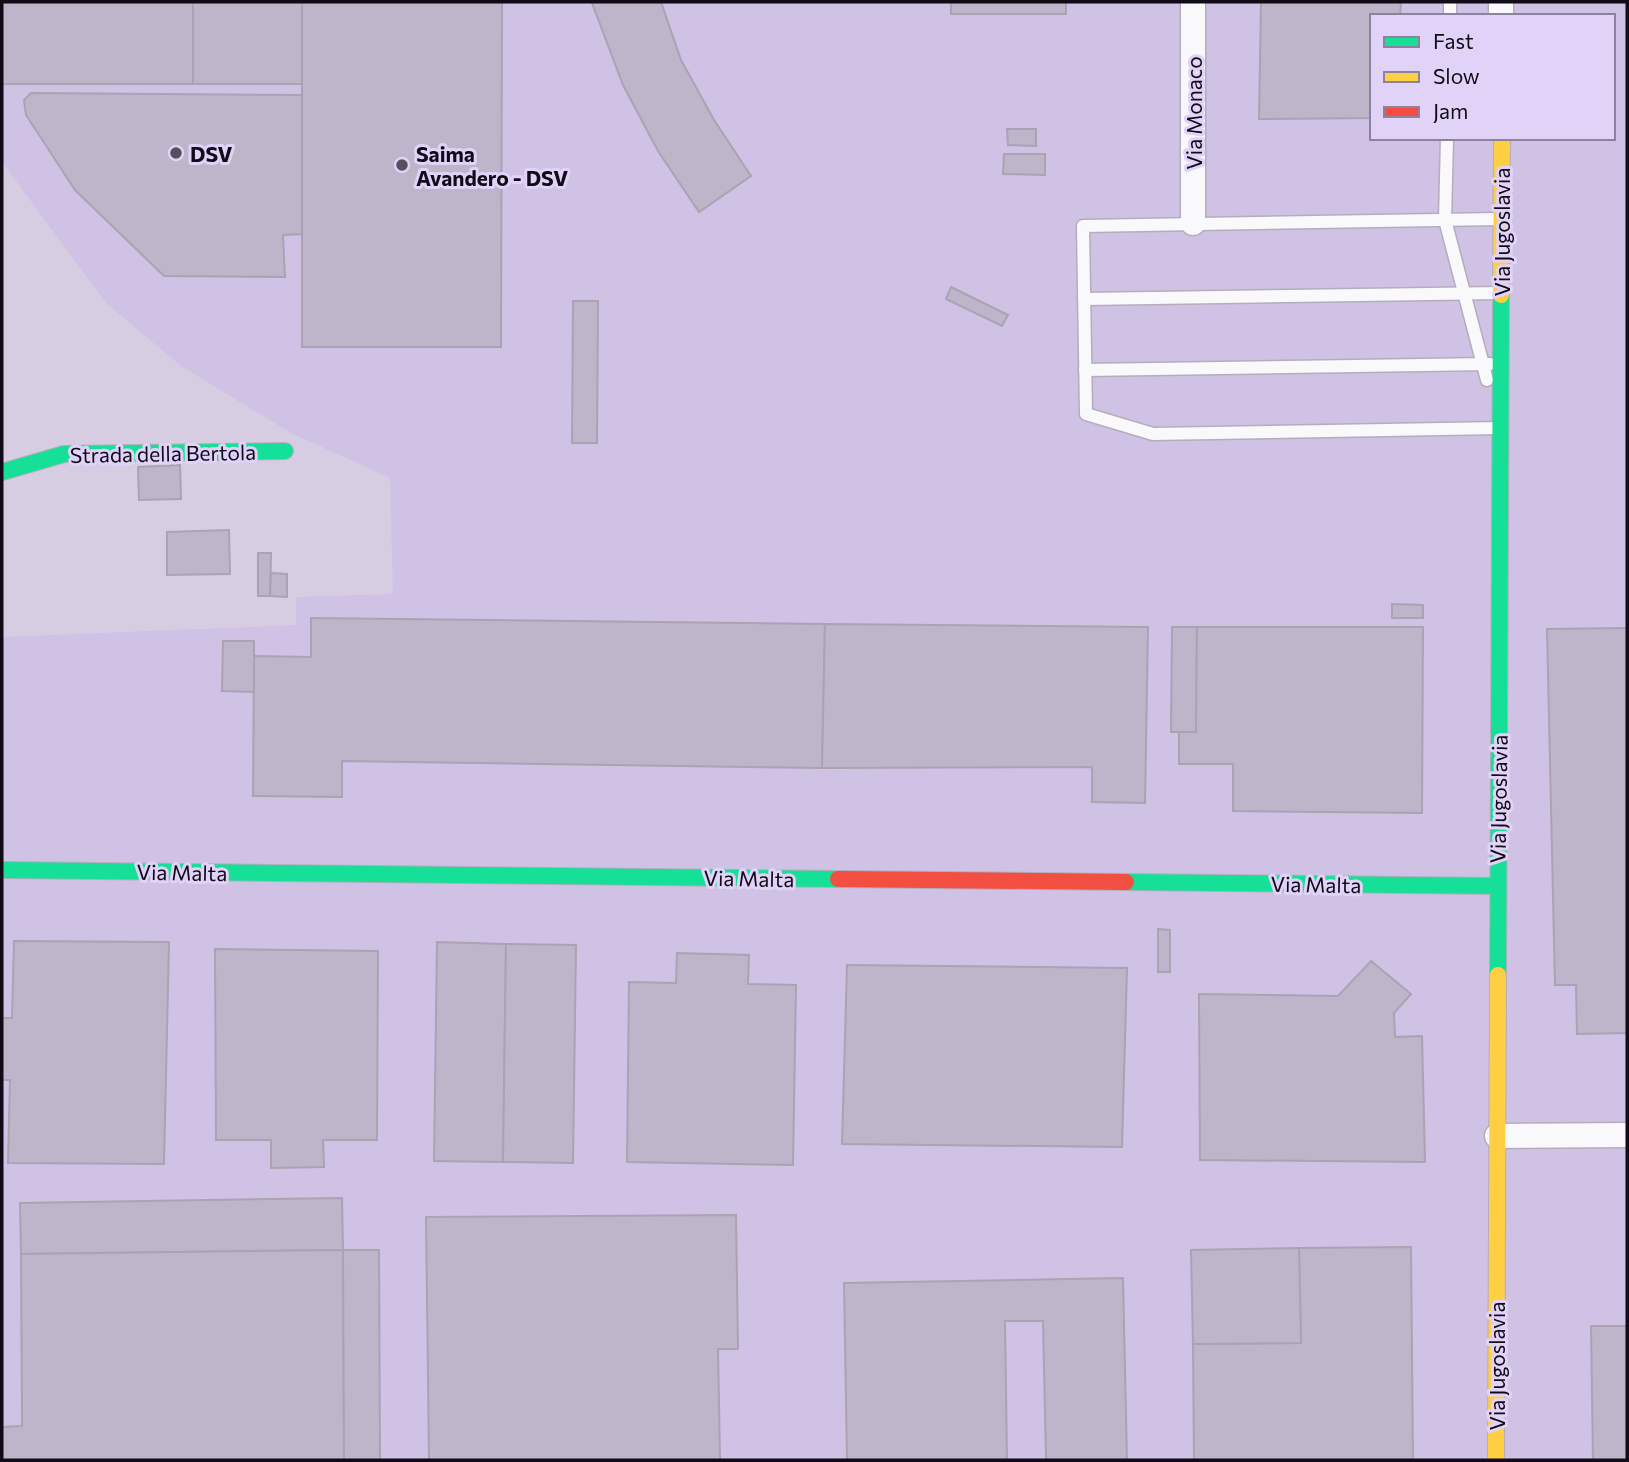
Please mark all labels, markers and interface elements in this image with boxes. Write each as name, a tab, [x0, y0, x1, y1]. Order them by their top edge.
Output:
legend	[1370, 14, 1615, 140]
text: Fast	[1433, 28, 1474, 53]
street label: Via Monaco	[1181, 56, 1206, 170]
text: Slow	[1433, 63, 1480, 88]
text: Jam	[1433, 98, 1468, 123]
place label: DSV	[190, 141, 233, 166]
place label: Saima Avandero - DSV	[416, 141, 568, 190]
marker: DSV	[168, 145, 184, 161]
marker: Saima Avandero - DSV	[394, 157, 410, 173]
street label: Via Jugoslavia	[1489, 168, 1514, 296]
street label: Strada della Bertola	[70, 439, 256, 467]
street label: Via Jugoslavia	[1484, 734, 1512, 864]
street label: Via Malta	[136, 859, 228, 885]
street label: Via Malta	[703, 865, 795, 891]
street label: Via Malta	[1270, 871, 1362, 897]
street label: Via Jugoslavia	[1484, 1302, 1509, 1430]

